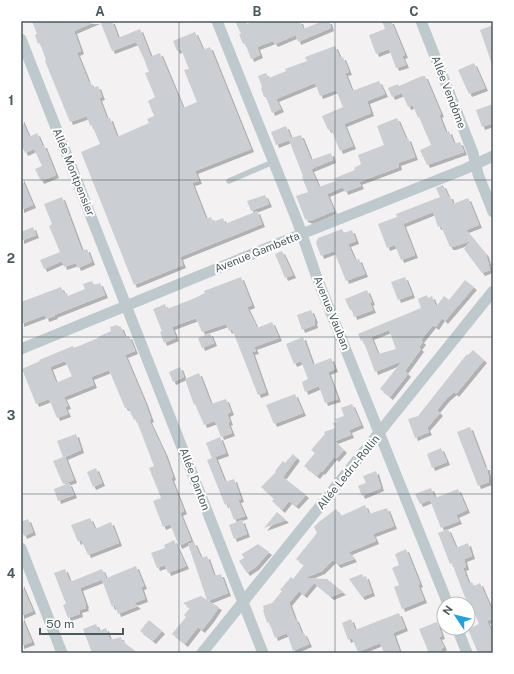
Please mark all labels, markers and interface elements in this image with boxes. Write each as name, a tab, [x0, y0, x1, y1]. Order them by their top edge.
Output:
text: A	[95, 4, 105, 19]
text: B	[253, 4, 262, 19]
text: C	[409, 4, 419, 19]
street label: Allée Vendôme	[430, 54, 468, 130]
text: 1	[8, 93, 14, 108]
street label: Allée Montpensier	[51, 127, 97, 217]
street label: Avenue Gambetta	[213, 229, 301, 275]
text: 2	[7, 251, 15, 266]
street label: Avenue Vauban	[312, 274, 352, 352]
text: 3	[7, 408, 16, 423]
street label: Allée Ledru-Rollin	[314, 432, 382, 512]
street label: Allée Danton	[178, 446, 212, 512]
text: 4	[7, 566, 16, 581]
north arrow	[436, 596, 476, 636]
text: N	[440, 603, 455, 617]
scale bar	[40, 610, 123, 636]
text: 50 m	[46, 617, 74, 631]

